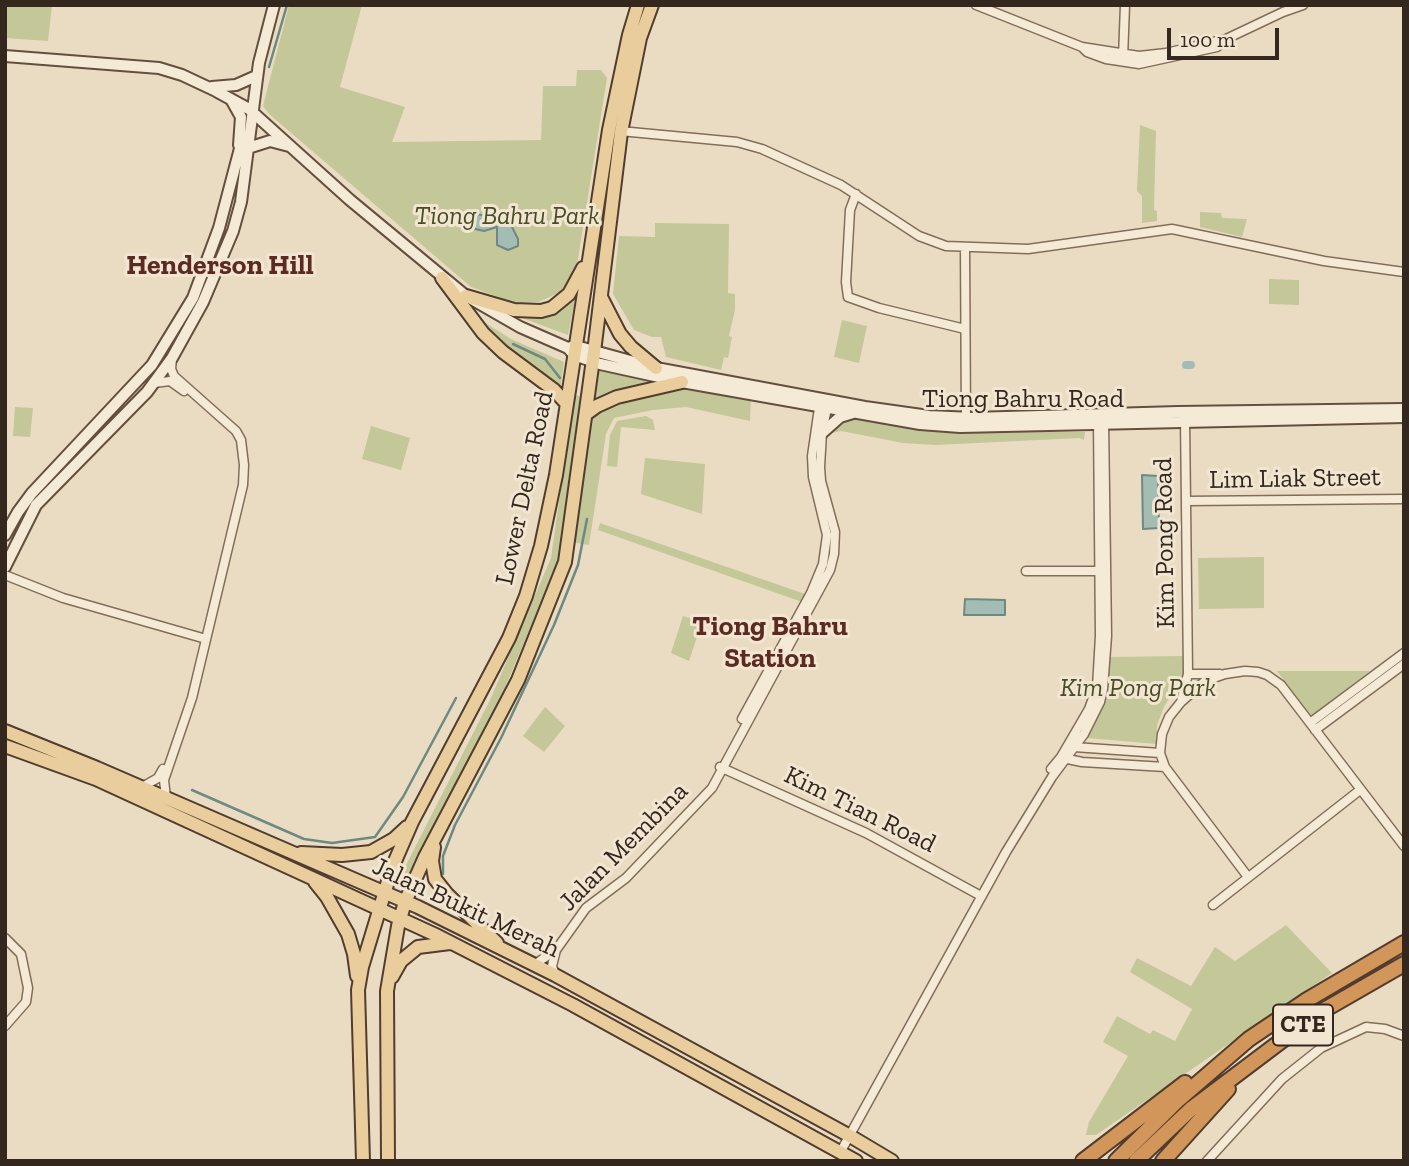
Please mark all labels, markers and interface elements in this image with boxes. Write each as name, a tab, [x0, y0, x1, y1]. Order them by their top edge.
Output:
scale bar	[1171, 14, 1283, 58]
text: 100 m	[1180, 27, 1235, 52]
park label: Tiong Bahru Park	[414, 201, 600, 233]
district label: Henderson Hill	[126, 249, 314, 283]
street label: Tiong Bahru Road	[922, 384, 1124, 416]
street label: Lower Delta Road	[489, 388, 561, 588]
street label: Kim Pong Road	[1148, 457, 1182, 629]
street label: Lim Liak Street	[1209, 462, 1381, 496]
district label: Tiong Bahru Station	[692, 610, 848, 676]
park label: Kim Pong Park	[1060, 673, 1216, 705]
street label: Kim Tian Road	[779, 760, 941, 860]
street label: Jalan Membina	[553, 776, 695, 918]
street label: Jalan Bukit Merah	[367, 851, 565, 965]
road number: CTE	[1273, 1004, 1333, 1045]

